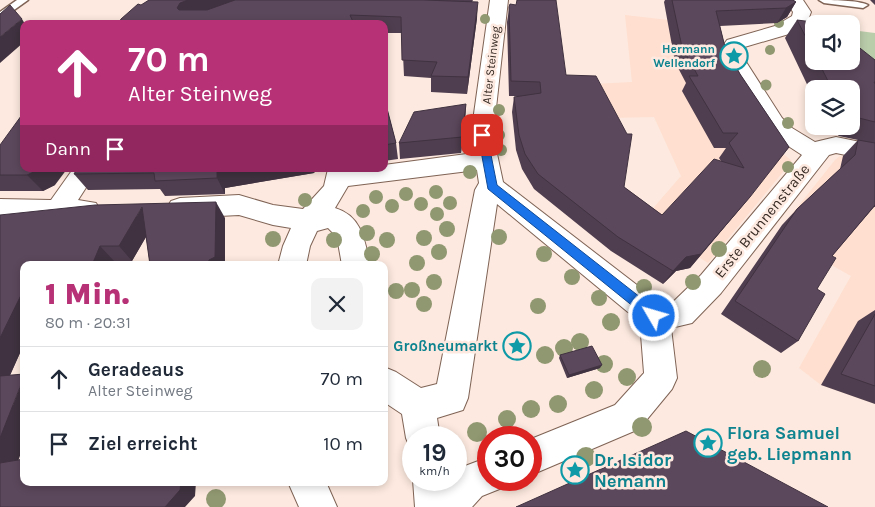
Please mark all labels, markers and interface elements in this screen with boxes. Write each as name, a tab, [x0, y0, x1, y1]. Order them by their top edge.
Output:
map controls	[805, 15, 860, 135]
button: sound	[805, 15, 860, 70]
street label: Alter Steinweg	[479, 25, 503, 105]
text: 70 m	[128, 39, 210, 80]
icon: ahead	[45, 40, 110, 105]
place icon: Hermann Wellendorf	[719, 41, 749, 71]
place label: Hermann Wellendorf	[653, 42, 716, 70]
button: layers	[805, 80, 860, 135]
text: Alter Steinweg	[128, 81, 272, 107]
pin	[461, 114, 503, 156]
icon: arrive	[468, 121, 496, 149]
icon: arrive	[101, 135, 129, 163]
text: Dann	[45, 138, 91, 160]
street label: Erste Brunnenstraße	[711, 160, 813, 282]
text: 1 Min.	[45, 276, 129, 312]
button: close	[311, 278, 363, 330]
position arrow	[627, 289, 679, 341]
text: 80 m · 20:31	[45, 313, 131, 332]
place icon: Großneumarkt	[502, 331, 532, 361]
place label: Großneumarkt	[393, 337, 498, 355]
text: Geradeaus	[88, 359, 184, 381]
icon: ahead	[45, 365, 73, 393]
text: 70 m	[321, 368, 363, 390]
text: Alter Steinweg	[88, 381, 193, 400]
place label: Flora Samuel geb. Liepmann	[727, 422, 852, 465]
speed limit sign: 30	[477, 426, 542, 491]
place icon: Flora Samuel geb. Liepmann	[693, 428, 723, 458]
icon: arrive	[45, 430, 73, 458]
text: Ziel erreicht	[88, 433, 198, 455]
text: 10 m	[323, 433, 363, 455]
text: 19	[422, 438, 447, 467]
place label: Dr. Isidor Nemann	[594, 449, 671, 492]
place icon: Dr. Isidor Nemann	[560, 455, 590, 485]
text: km/h	[419, 464, 450, 478]

